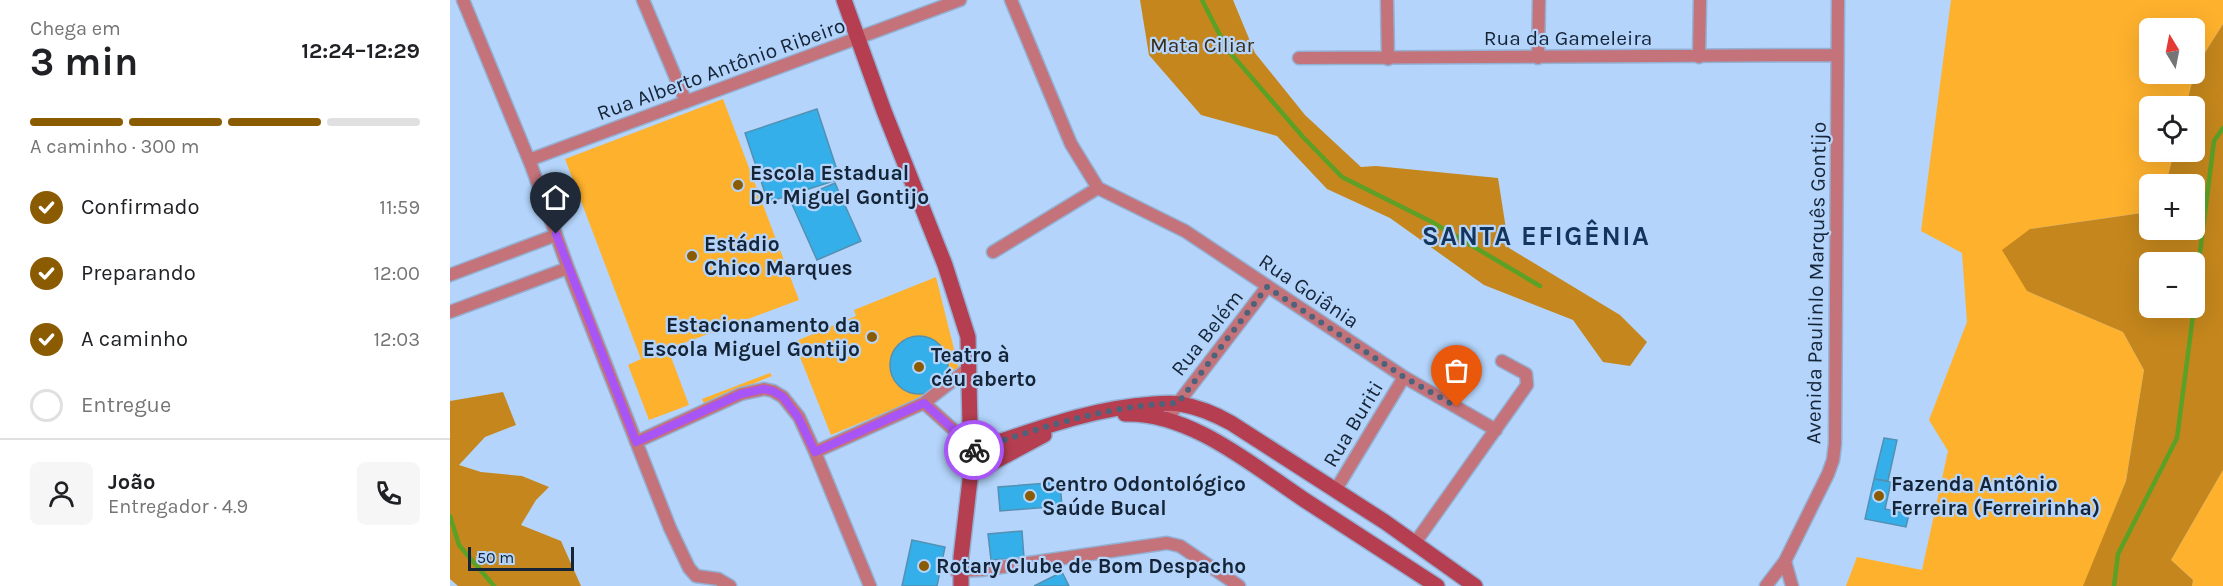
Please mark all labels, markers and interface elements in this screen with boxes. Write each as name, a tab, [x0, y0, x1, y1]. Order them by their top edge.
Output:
street label: Rua Alberto Antônio Ribeiro	[594, 13, 848, 125]
text: Chega em	[30, 17, 121, 40]
north arrow	[2139, 18, 2205, 84]
map controls	[2139, 18, 2205, 318]
street label: Rua da Gameleira	[1484, 26, 1652, 50]
park label: Mata Ciliar	[1150, 33, 1255, 57]
text: 12:24–12:29	[301, 38, 420, 64]
text: 3 min	[30, 39, 138, 85]
button: locate	[2139, 96, 2205, 162]
street label: Avenida Paulinlo Marquês Gontijo	[1801, 122, 1831, 444]
text: A caminho · 300 m	[30, 135, 199, 158]
place label: Escola Estadual Dr. Miguel Gontijo	[750, 161, 929, 209]
pin	[530, 172, 581, 234]
button: +	[2139, 174, 2205, 240]
marker: Escola Estadual Dr. Miguel Gontijo	[731, 178, 745, 192]
icon: home	[539, 181, 572, 214]
icon: check	[30, 191, 63, 224]
text: Confirmado	[81, 194, 200, 220]
text: 11:59	[379, 196, 420, 219]
district label: SANTA EFIGÊNIA	[1422, 218, 1650, 252]
place label: Estádio Chico Marques	[704, 232, 853, 281]
marker: Estádio Chico Marques	[685, 249, 699, 263]
street label: Rua Goiânia	[1254, 249, 1364, 333]
button: −	[2139, 252, 2205, 318]
icon: check	[30, 257, 63, 290]
text: Preparando	[81, 260, 196, 286]
text: 12:00	[373, 262, 420, 285]
street label: Rua Belém	[1166, 285, 1248, 381]
place label: Estacionamento da Escola Miguel Gontijo	[643, 313, 860, 361]
icon: check	[30, 323, 63, 356]
text: A caminho	[81, 326, 188, 352]
text: 12:03	[374, 328, 420, 351]
marker: Estacionamento da Escola Miguel Gontijo	[865, 330, 879, 344]
place label: Teatro à céu aberto	[931, 343, 1036, 391]
pin	[1431, 345, 1482, 407]
icon: bag	[1440, 354, 1473, 387]
marker: Teatro à céu aberto	[912, 360, 926, 374]
street label: Rua Buriti	[1318, 377, 1388, 471]
text: Entregue	[81, 392, 171, 418]
courier	[944, 420, 1004, 480]
icon: bike	[958, 434, 991, 467]
button: person	[30, 462, 93, 525]
button: phone	[357, 462, 420, 525]
text: João	[108, 469, 156, 495]
place label: Centro Odontológico Saúde Bucal	[1042, 472, 1246, 520]
place label: Fazenda Antônio Ferreira (Ferreirinha)	[1891, 472, 2100, 520]
marker: Centro Odontológico Saúde Bucal	[1023, 489, 1037, 503]
marker: Fazenda Antônio Ferreira (Ferreirinha)	[1872, 489, 1886, 503]
text: Entregador · 4.9	[108, 495, 248, 518]
scale bar	[468, 544, 574, 572]
text: 50 m	[477, 548, 514, 567]
place label: Rotary Clube de Bom Despacho	[936, 554, 1246, 578]
marker: Rotary Clube de Bom Despacho	[917, 559, 931, 573]

